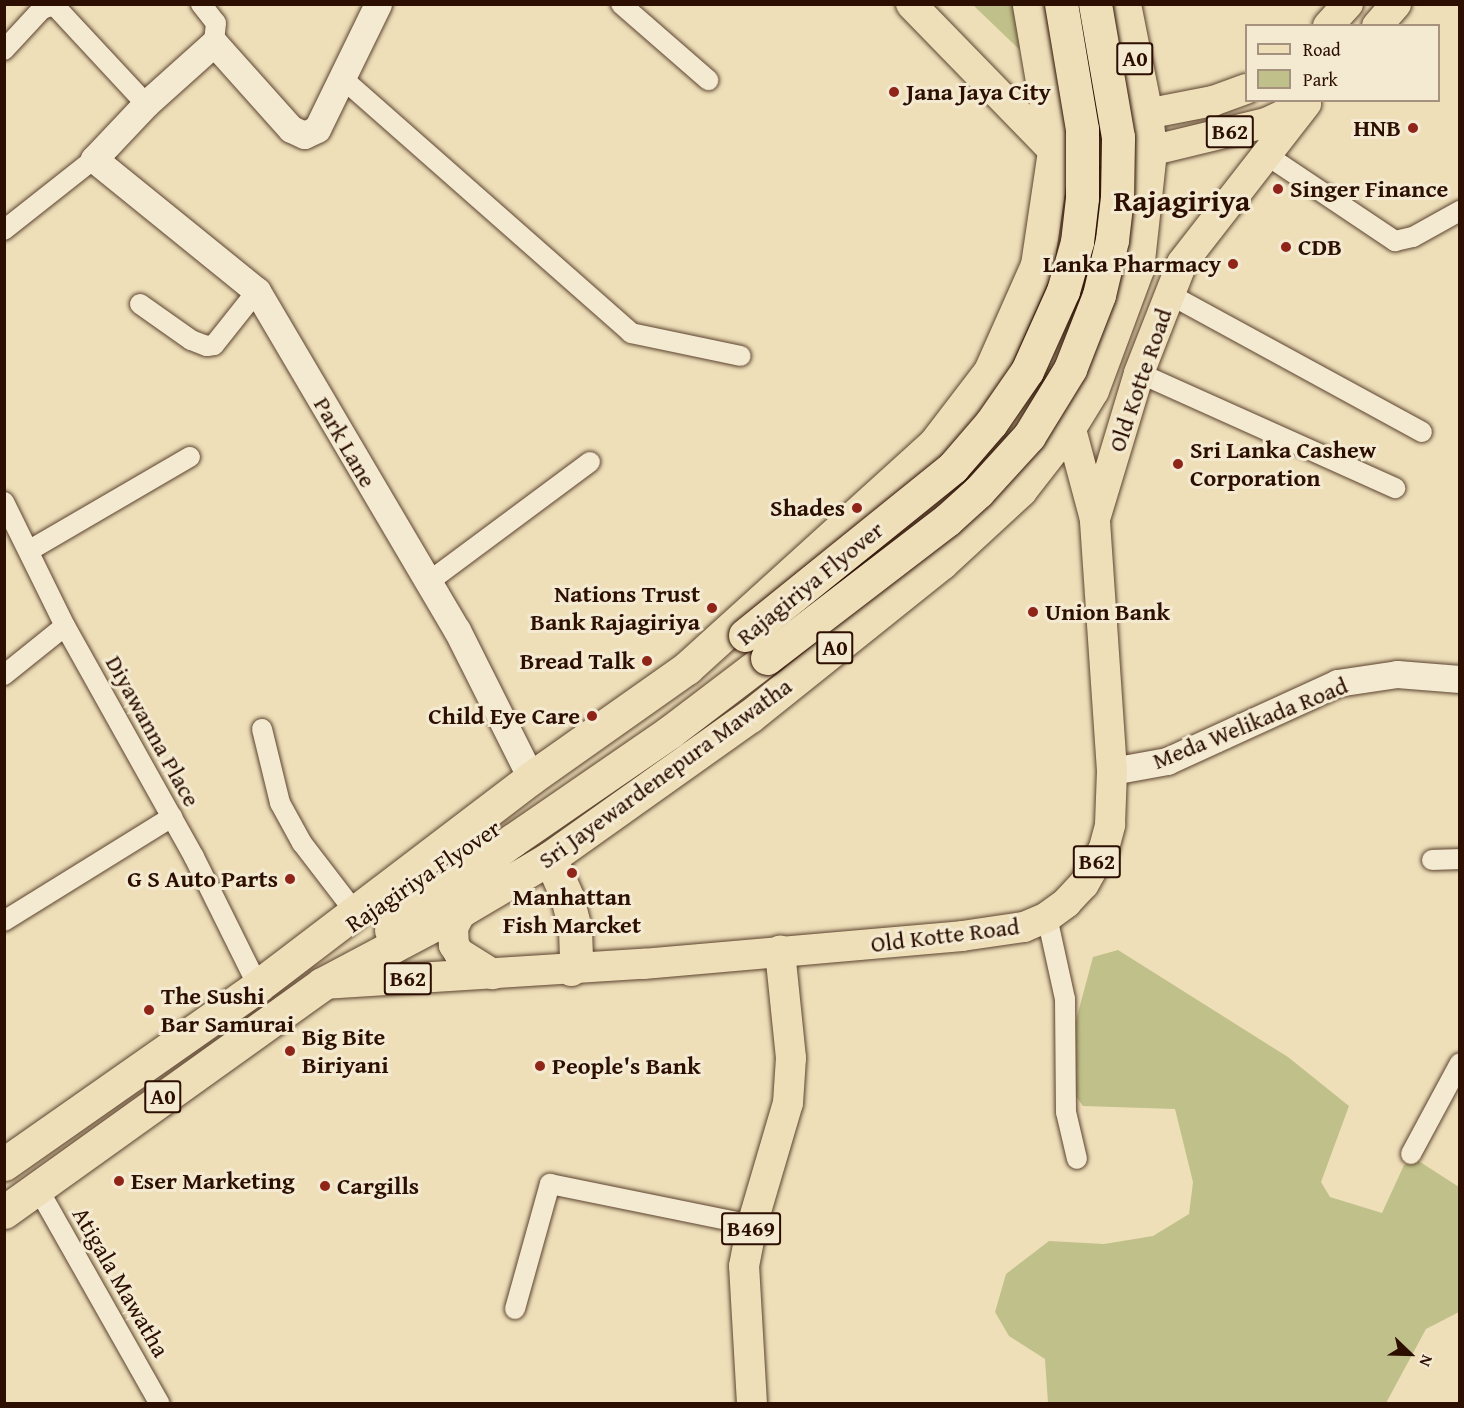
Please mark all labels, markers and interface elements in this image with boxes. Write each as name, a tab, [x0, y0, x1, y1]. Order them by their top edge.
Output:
legend	[1245, 24, 1440, 102]
text: Road	[1303, 36, 1341, 63]
road number: A0	[1116, 40, 1154, 78]
text: Park	[1303, 66, 1338, 93]
place label: Jana Jaya City	[906, 78, 1051, 106]
marker: Jana Jaya City	[887, 85, 901, 99]
road number: B62	[1204, 113, 1256, 151]
place label: HNB	[1353, 114, 1401, 142]
marker: HNB	[1406, 121, 1420, 135]
place label: Singer Finance	[1290, 175, 1448, 203]
district label: Rajagiriya	[1114, 182, 1250, 218]
marker: Singer Finance	[1271, 182, 1285, 196]
place label: CDB	[1298, 233, 1342, 261]
marker: CDB	[1279, 240, 1293, 254]
place label: Lanka Pharmacy	[1043, 250, 1221, 278]
marker: Lanka Pharmacy	[1226, 257, 1240, 271]
street label: Old Kotte Road	[1102, 305, 1178, 455]
street label: Park Lane	[308, 392, 382, 492]
place label: Sri Lanka Cashew Corporation	[1190, 436, 1376, 492]
marker: Sri Lanka Cashew Corporation	[1171, 457, 1185, 471]
place label: Shades	[770, 494, 845, 522]
marker: Shades	[850, 501, 864, 515]
street label: Rajagiriya Flyover	[731, 515, 889, 651]
place label: Nations Trust Bank Rajagiriya	[530, 580, 700, 636]
place label: Union Bank	[1045, 598, 1170, 626]
marker: Nations Trust Bank Rajagiriya	[705, 601, 719, 615]
marker: Union Bank	[1026, 605, 1040, 619]
road number: A0	[816, 629, 854, 667]
place label: Bread Talk	[520, 647, 635, 675]
street label: Diyawanna Place	[100, 650, 206, 812]
marker: Bread Talk	[640, 654, 654, 668]
street label: Sri Jayewardenepura Mawatha	[533, 671, 797, 875]
street label: Meda Welikada Road	[1148, 671, 1352, 775]
place label: Child Eye Care	[428, 702, 580, 730]
marker: Child Eye Care	[585, 709, 599, 723]
street label: Rajagiriya Flyover	[340, 814, 506, 938]
road number: B62	[1072, 843, 1122, 881]
place label: G S Auto Parts	[127, 865, 278, 893]
marker: Manhattan Fish Marcket	[565, 866, 579, 880]
marker: G S Auto Parts	[283, 872, 297, 886]
place label: Manhattan Fish Marcket	[503, 883, 641, 939]
street label: Old Kotte Road	[869, 912, 1021, 958]
road number: B62	[382, 960, 434, 998]
place label: The Sushi Bar Samurai	[161, 982, 294, 1038]
marker: The Sushi Bar Samurai	[142, 1003, 156, 1017]
place label: Big Bite Biriyani	[302, 1023, 389, 1079]
marker: Big Bite Biriyani	[283, 1044, 297, 1058]
place label: People's Bank	[552, 1052, 701, 1080]
marker: People's Bank	[533, 1059, 547, 1073]
road number: A0	[144, 1078, 182, 1116]
place label: Eser Marketing	[131, 1167, 295, 1195]
place label: Cargills	[337, 1172, 419, 1200]
marker: Eser Marketing	[112, 1174, 126, 1188]
marker: Cargills	[318, 1179, 332, 1193]
street label: Atigala Mawatha	[66, 1202, 176, 1362]
road number: B469	[721, 1210, 781, 1248]
north arrow	[1380, 1324, 1440, 1384]
text: N	[1413, 1351, 1440, 1371]

